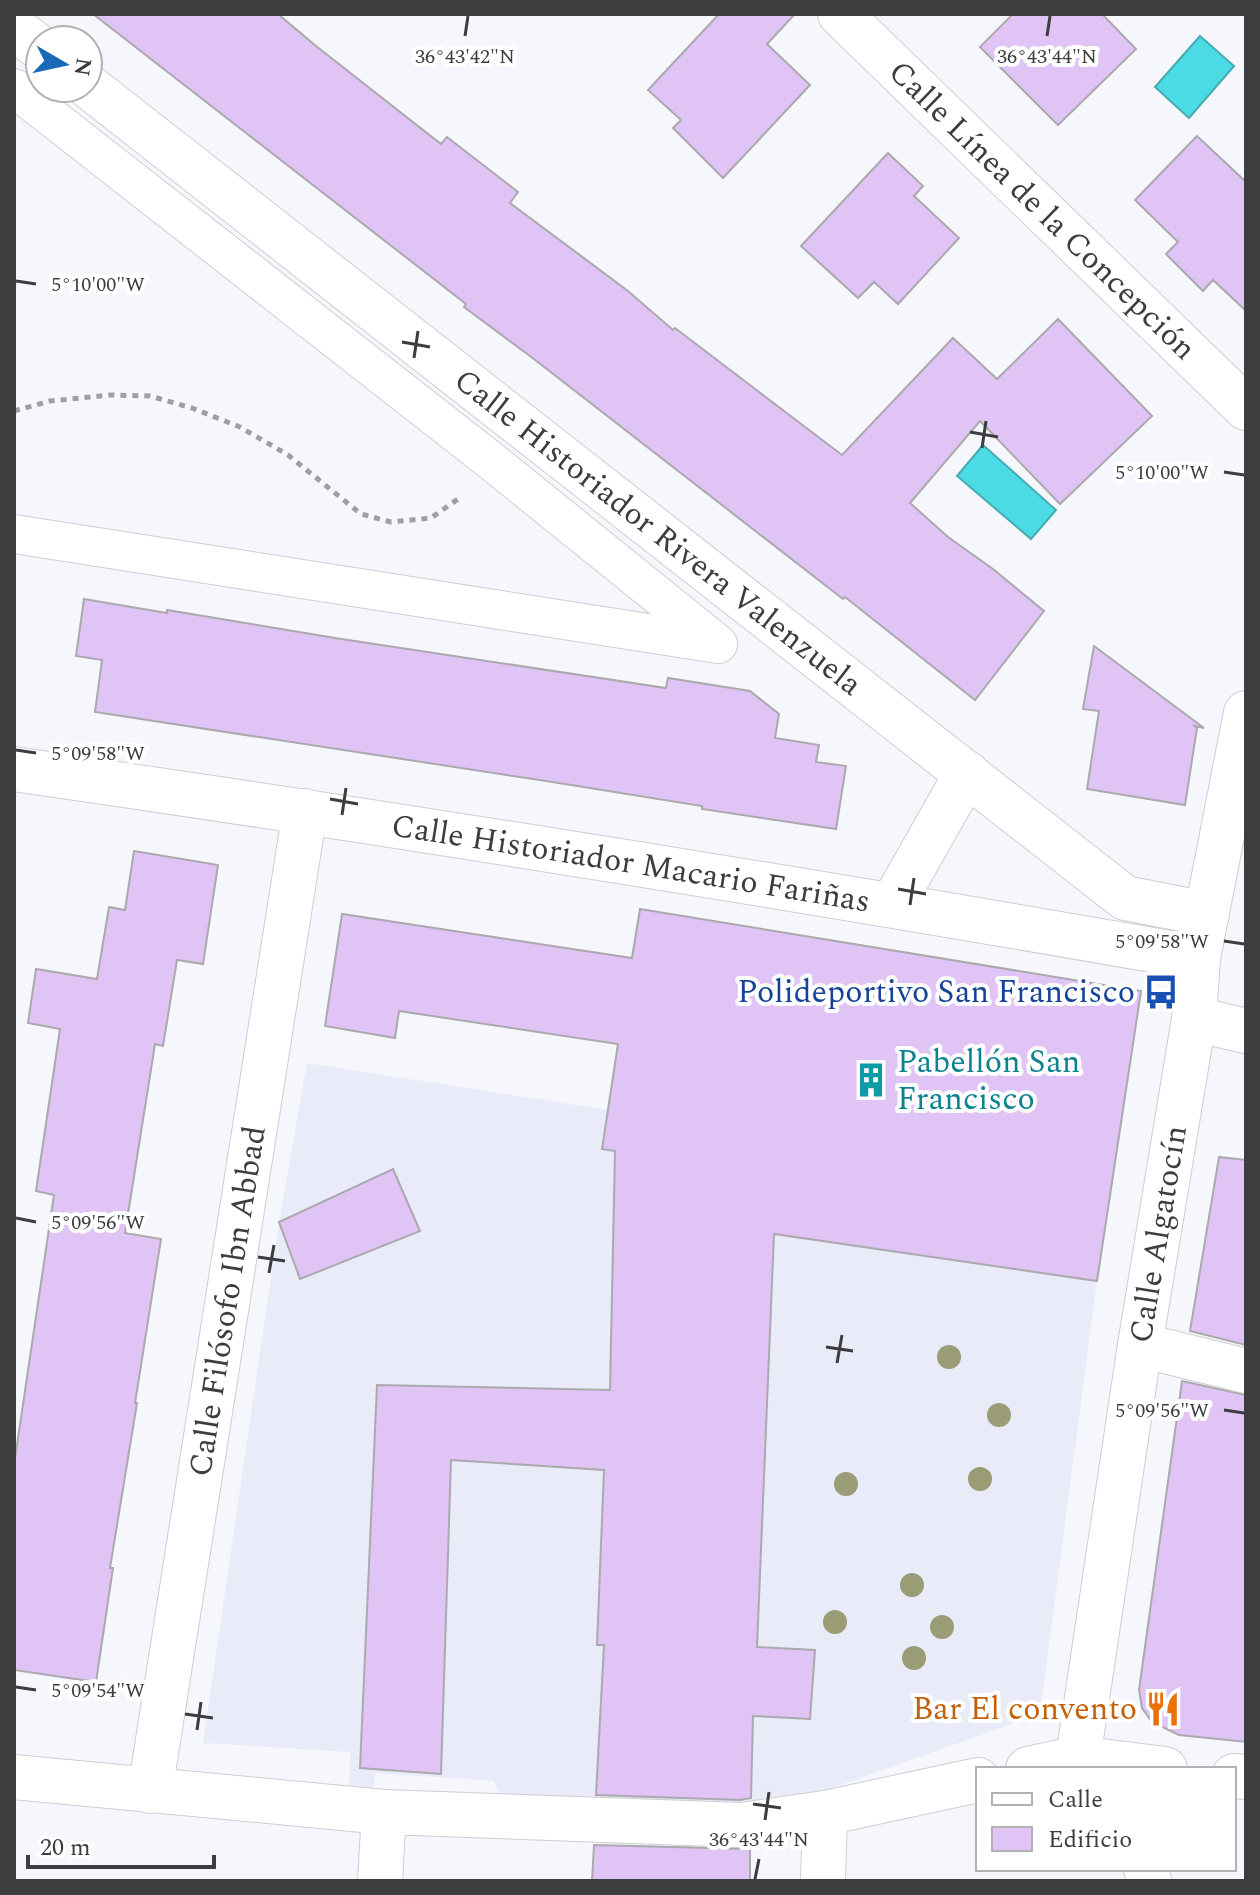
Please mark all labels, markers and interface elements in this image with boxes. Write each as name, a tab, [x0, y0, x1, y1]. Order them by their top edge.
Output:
north arrow	[24, 24, 104, 104]
text: 36°43'42"N	[415, 42, 515, 72]
text: 36°43'44"N	[997, 42, 1097, 72]
street label: Calle Línea de la Concepción	[877, 49, 1208, 372]
text: N	[65, 55, 100, 78]
text: 5°10'00"W	[51, 270, 145, 300]
street label: Calle Historiador Rivera Valenzuela	[443, 357, 873, 708]
text: 5°10'00"W	[1115, 458, 1209, 488]
text: 5°09'58"W	[51, 739, 145, 769]
street label: Calle Historiador Macario Fariñas	[388, 801, 874, 926]
text: 5°09'58"W	[1115, 927, 1209, 957]
place label: Polideportivo San Francisco	[737, 968, 1135, 1017]
bus stop icon: Polideportivo San Francisco	[1142, 973, 1180, 1011]
place label: Pabellón San Francisco	[897, 1038, 1080, 1124]
building icon: Pabellón San Francisco	[852, 1061, 890, 1099]
street label: Calle Filósofo Ibn Abbad	[176, 1122, 279, 1480]
street label: Calle Algatocín	[1116, 1122, 1200, 1347]
text: 5°09'56"W	[51, 1208, 145, 1238]
text: 5°09'56"W	[1115, 1396, 1209, 1426]
text: 5°09'54"W	[51, 1676, 145, 1706]
place label: Bar El convento	[912, 1685, 1137, 1734]
restaurant icon: Bar El convento	[1144, 1690, 1182, 1728]
legend	[976, 1767, 1236, 1871]
text: Calle	[1048, 1782, 1103, 1818]
scale bar	[28, 1819, 214, 1869]
text: Edificio	[1048, 1822, 1132, 1858]
text: 36°43'44"N	[709, 1825, 809, 1855]
text: 20 m	[40, 1830, 91, 1866]

